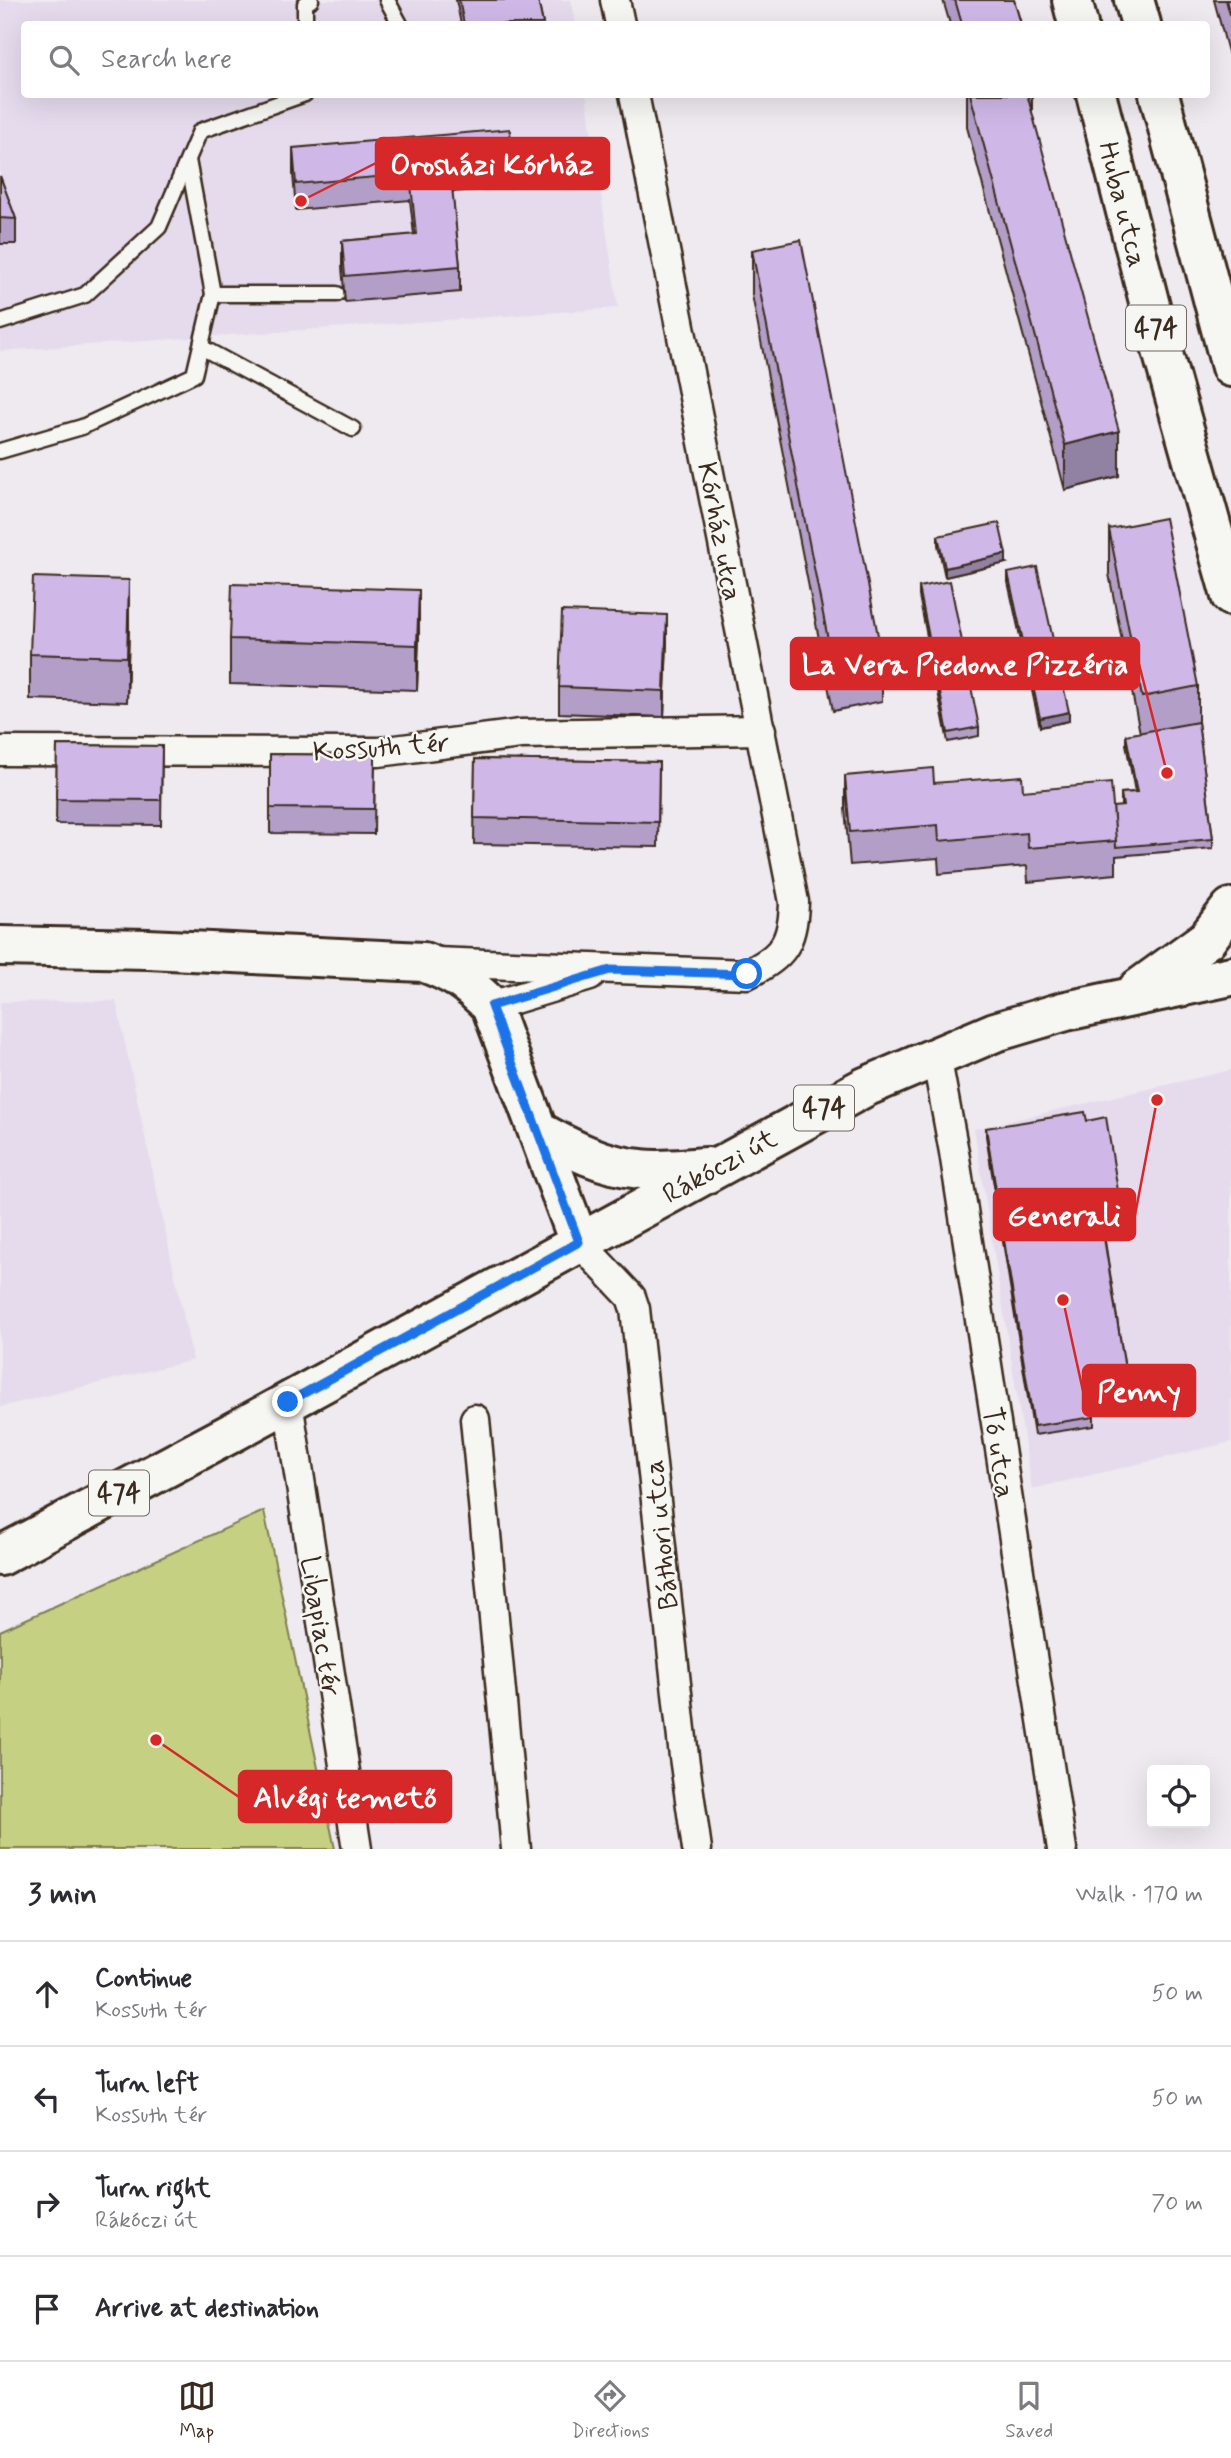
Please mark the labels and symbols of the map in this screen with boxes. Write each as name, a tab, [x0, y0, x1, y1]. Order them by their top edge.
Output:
callout: Orosházi Kórház	[376, 138, 609, 189]
street label: Huba utca	[1088, 138, 1155, 271]
text: Orosházi Kórház	[390, 146, 594, 185]
road number: 474	[1126, 306, 1186, 350]
street label: Kórház utca	[687, 459, 750, 604]
callout: La Vera Piedone Pizzéria	[791, 638, 1139, 689]
text: La Vera Piedone Pizzéria	[802, 646, 1128, 685]
street label: Kossuth tér	[312, 725, 451, 772]
route start	[731, 958, 762, 989]
road number: 474	[794, 1086, 854, 1130]
street label: Rákóczi út	[656, 1120, 784, 1214]
callout: Generali	[994, 1189, 1135, 1240]
text: Generali	[1007, 1197, 1121, 1236]
callout: Penny	[1083, 1365, 1195, 1416]
text: Penny	[1097, 1373, 1181, 1412]
route end	[272, 1386, 303, 1417]
street label: Tó utca	[972, 1404, 1023, 1500]
street label: Báthori utca	[636, 1458, 689, 1612]
road number: 474	[89, 1470, 149, 1516]
street label: Libapiac tér	[290, 1554, 349, 1699]
callout: Alvégi temető	[239, 1771, 451, 1822]
text: Alvégi temető	[253, 1779, 437, 1819]

